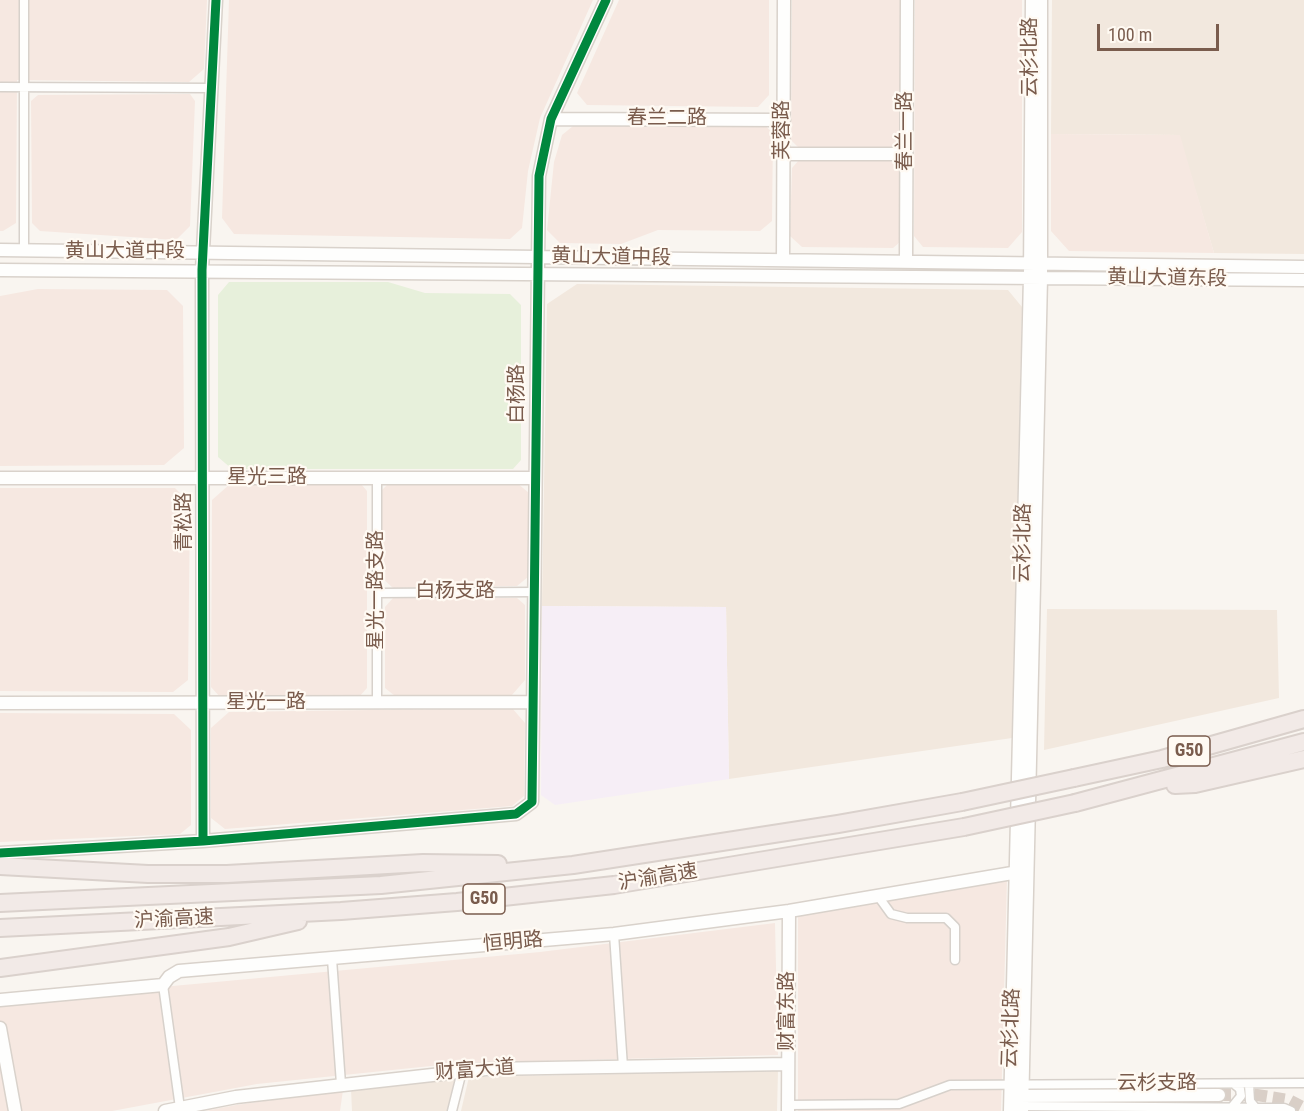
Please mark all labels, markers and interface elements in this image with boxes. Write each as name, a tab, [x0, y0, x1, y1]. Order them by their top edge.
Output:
scale bar	[1100, 12, 1222, 50]
street label: 云杉北路	[1019, 17, 1043, 97]
text: 100 m	[1108, 24, 1152, 45]
street label: 春兰一路	[894, 91, 918, 171]
street label: 芙蓉路	[771, 100, 795, 160]
street label: 春兰二路	[627, 107, 707, 131]
street label: 黄山大道中段	[65, 240, 185, 264]
street label: 黄山大道中段	[551, 245, 671, 271]
street label: 黄山大道东段	[1107, 266, 1227, 292]
street label: 白杨路	[506, 364, 530, 424]
street label: 星光三路	[227, 466, 307, 490]
street label: 青松路	[173, 492, 197, 552]
street label: 云杉北路	[1011, 503, 1037, 583]
street label: 星光一路支路	[365, 530, 389, 650]
street label: 白杨支路	[415, 580, 495, 604]
street label: 星光一路	[226, 691, 306, 715]
road number: G50	[1168, 736, 1210, 766]
street label: 沪渝高速	[617, 860, 699, 896]
road number: G50	[463, 884, 505, 914]
street label: 沪渝高速	[133, 906, 215, 934]
street label: 恒明路	[482, 928, 544, 958]
street label: 财富东路	[776, 971, 800, 1051]
street label: 云杉北路	[999, 988, 1025, 1068]
street label: 财富大道	[434, 1056, 516, 1086]
street label: 云杉支路	[1117, 1072, 1197, 1096]

